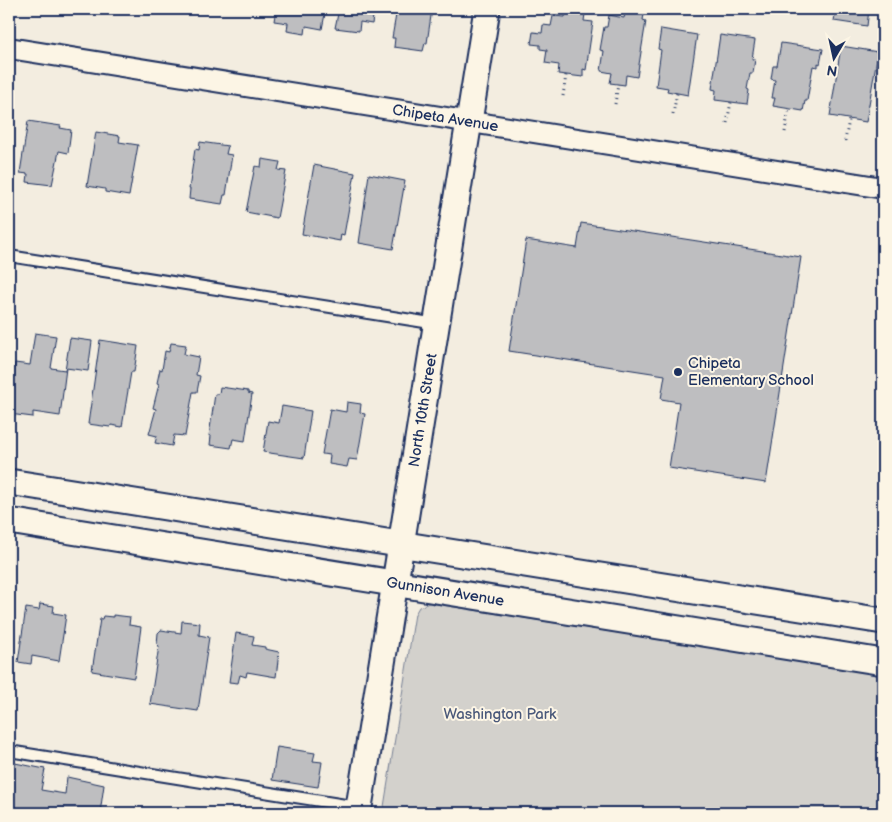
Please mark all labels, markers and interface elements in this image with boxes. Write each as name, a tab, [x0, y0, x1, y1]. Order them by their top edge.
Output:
north arrow	[810, 32, 860, 82]
text: N	[826, 61, 839, 80]
street label: Chipeta Avenue	[391, 100, 500, 136]
street label: North 10th Street	[404, 352, 441, 468]
place label: Chipeta Elementary School	[688, 354, 814, 390]
marker: Chipeta Elementary School	[672, 366, 684, 378]
street label: Gunnison Avenue	[385, 573, 506, 610]
park label: Washington Park	[444, 705, 557, 724]

